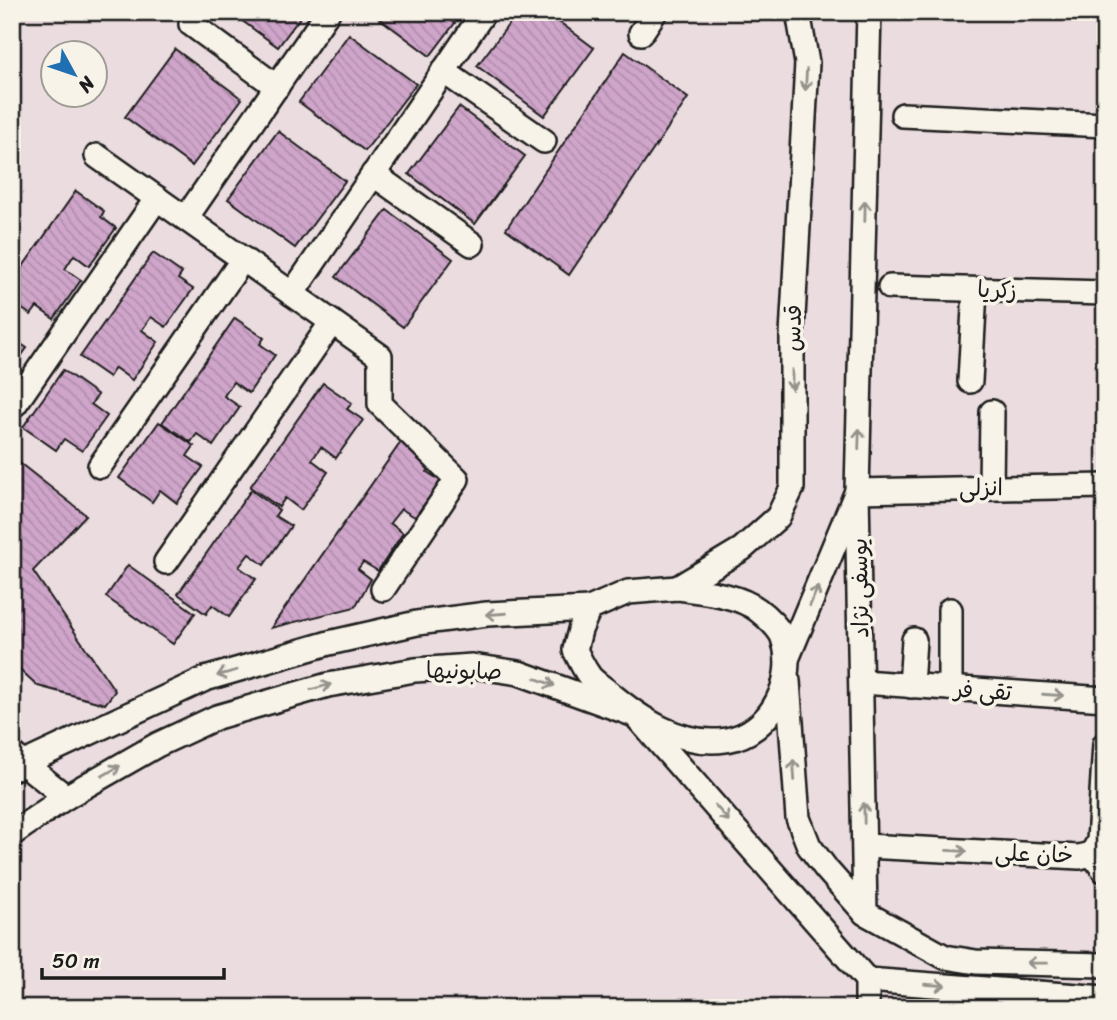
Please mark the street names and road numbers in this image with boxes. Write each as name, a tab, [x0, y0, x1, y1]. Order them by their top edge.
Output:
street label: زکریا	[977, 269, 1017, 311]
street label: قدس	[772, 304, 814, 352]
street label: انزلی	[958, 467, 1004, 509]
street label: یوسفی نژاد	[839, 538, 881, 638]
street label: صابونیها	[426, 650, 502, 692]
street label: تقی فر	[951, 668, 1014, 713]
street label: خان علی	[994, 832, 1074, 876]

